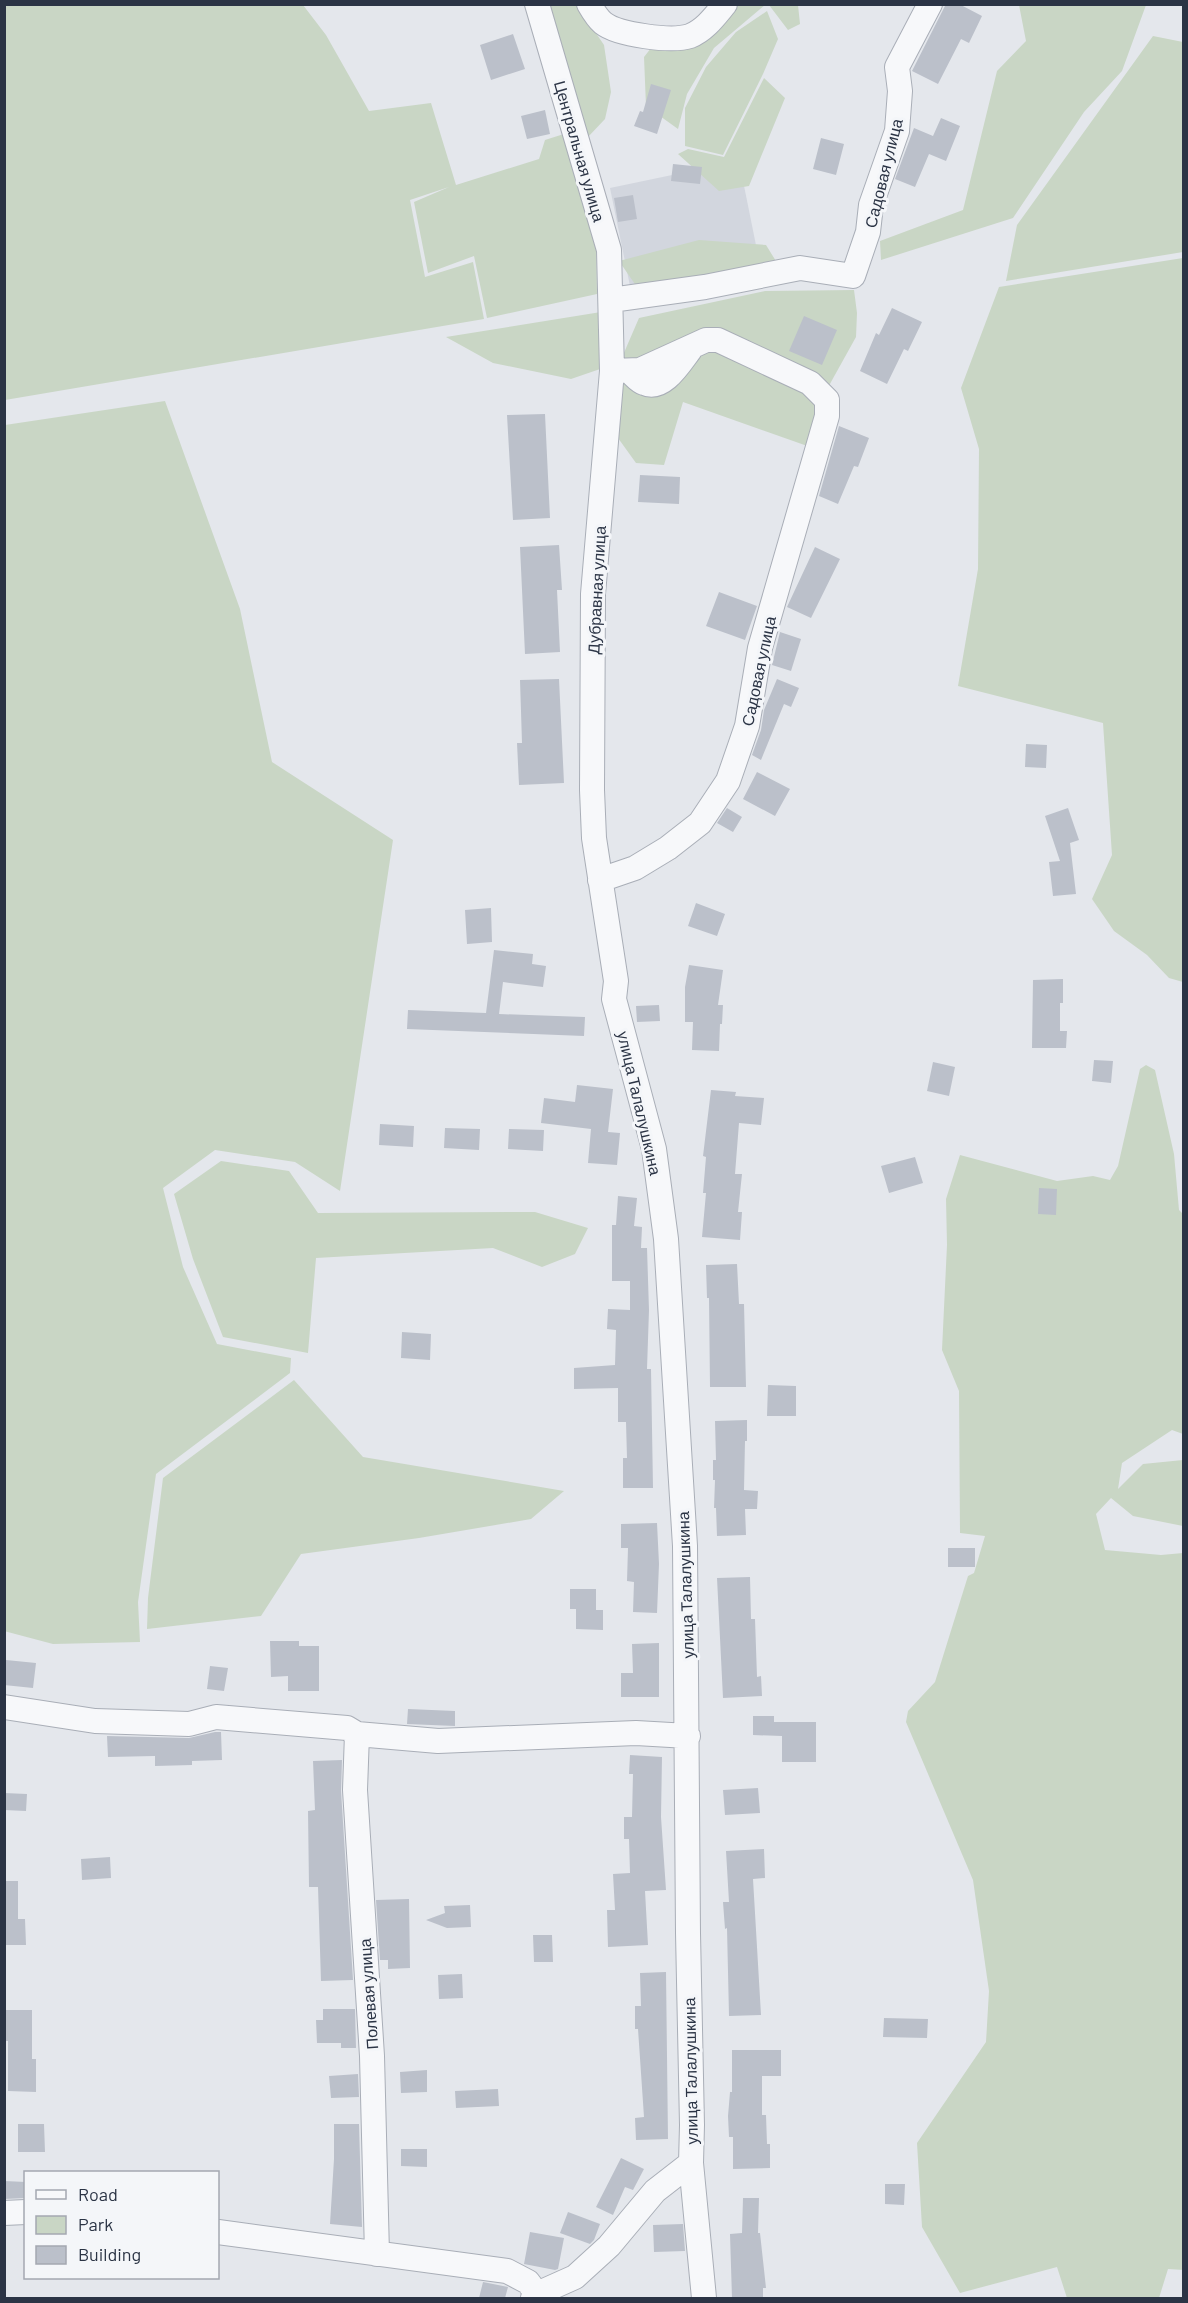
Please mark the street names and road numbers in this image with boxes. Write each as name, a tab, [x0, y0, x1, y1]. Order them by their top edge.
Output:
street label: Центральная улица	[551, 78, 609, 224]
street label: Садовая улица	[860, 116, 906, 230]
street label: Дубравная улица	[583, 525, 609, 655]
street label: Садовая улица	[737, 614, 779, 728]
street label: улица Талалушкина	[614, 1029, 666, 1177]
street label: улица Талалушкина	[673, 1511, 697, 1659]
street label: Полевая улица	[355, 1938, 381, 2050]
street label: улица Талалушкина	[679, 1997, 701, 2145]

